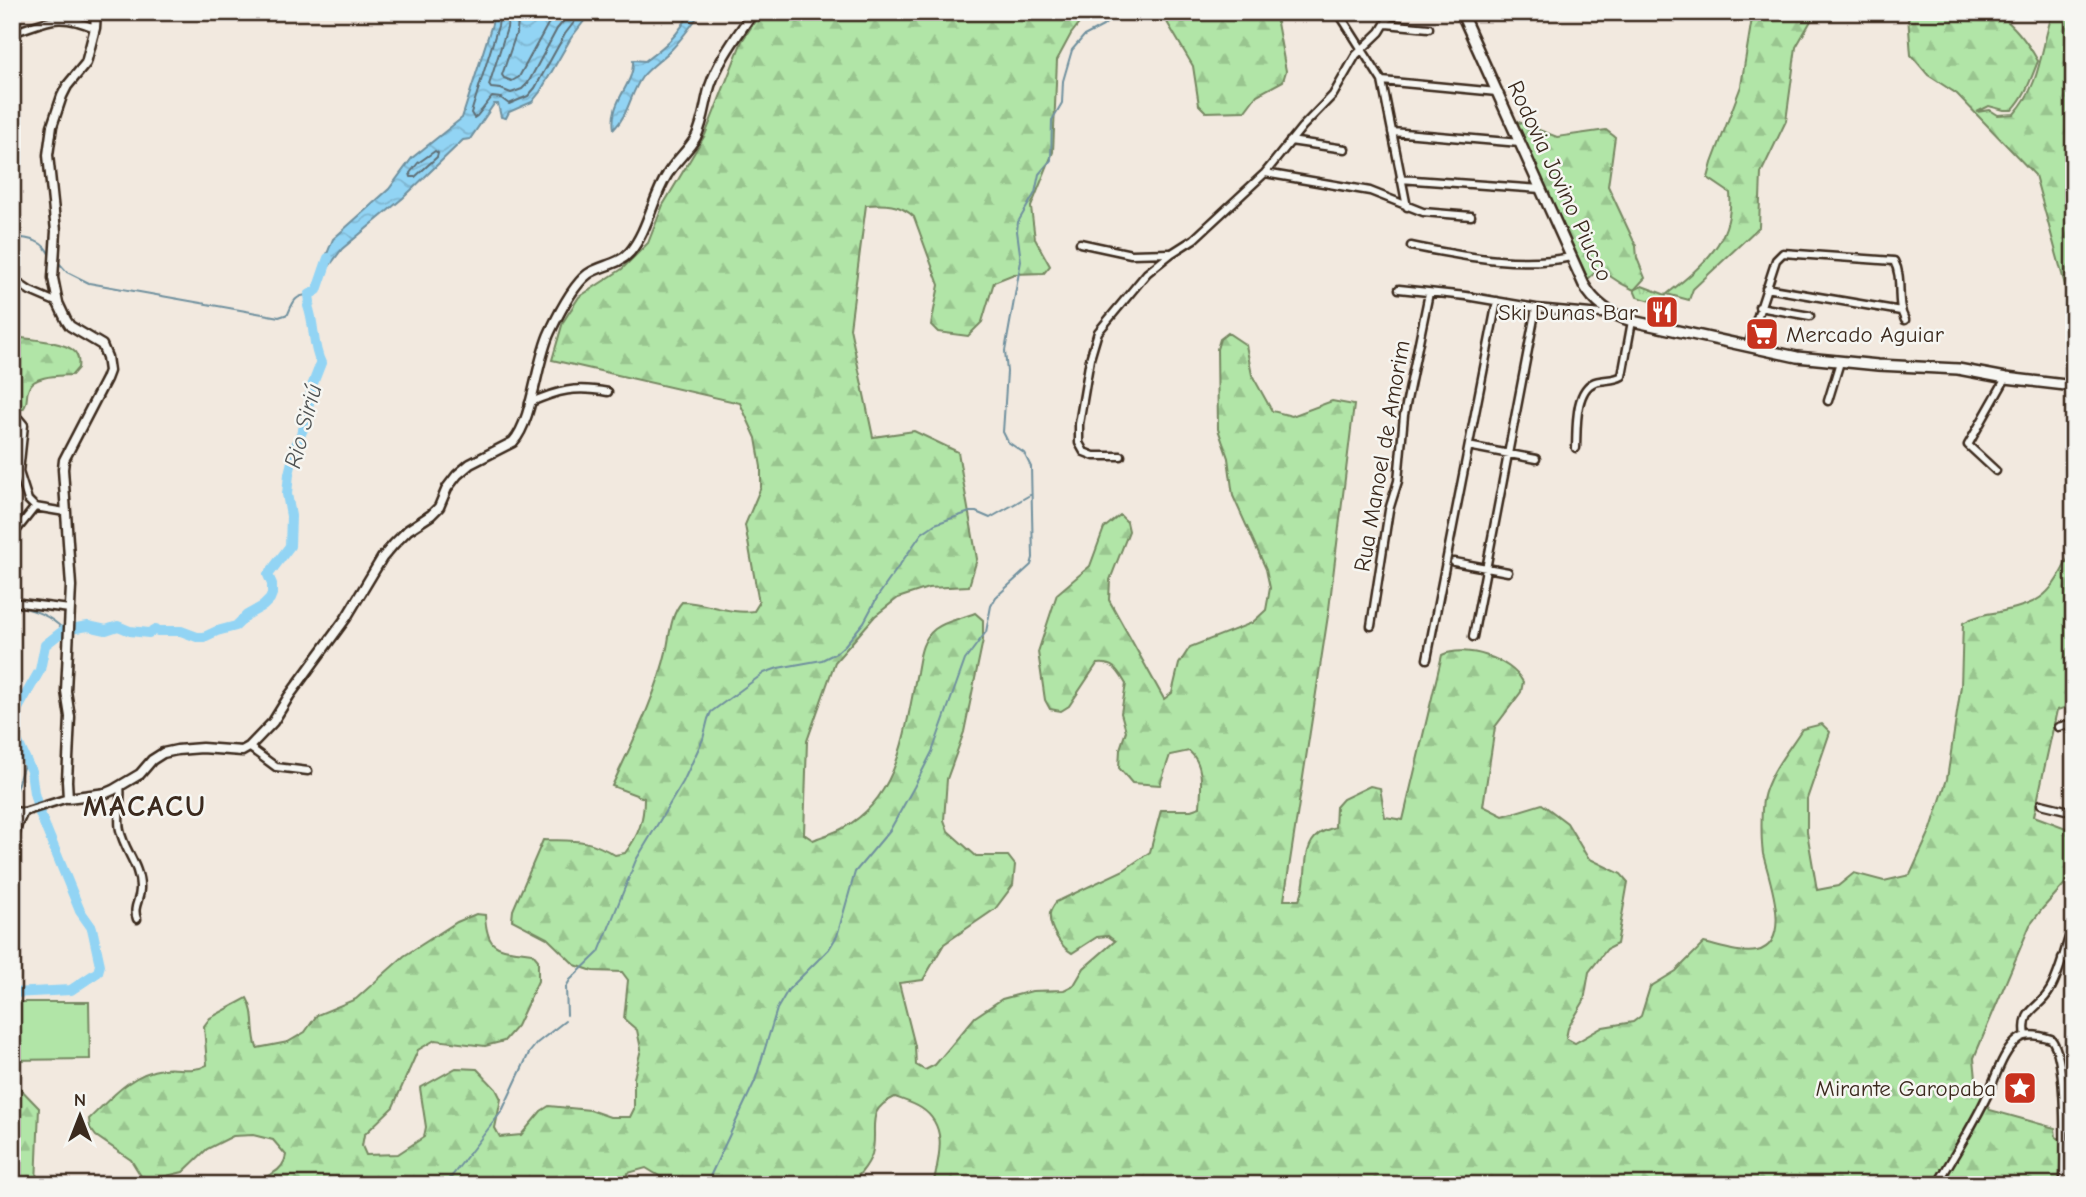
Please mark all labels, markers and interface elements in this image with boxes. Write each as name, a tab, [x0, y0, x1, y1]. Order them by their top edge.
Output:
street label: Rodovia Jovino Piucco	[1502, 76, 1618, 286]
restaurant icon: Ski Dunas Bar	[1643, 293, 1681, 331]
place label: Ski Dunas Bar	[1498, 299, 1639, 326]
supermarket icon: Mercado Aguiar	[1743, 315, 1781, 353]
place label: Mercado Aguiar	[1786, 321, 1945, 348]
street label: Rua Manoel de Amorim	[1348, 338, 1416, 574]
water label: Rio Siriú	[278, 381, 328, 471]
district label: MACACU	[83, 789, 207, 824]
place icon: Mirante Garopaba	[2001, 1069, 2039, 1107]
place label: Mirante Garopaba	[1816, 1075, 1996, 1102]
north arrow	[46, 1082, 116, 1152]
text: N	[74, 1089, 86, 1111]

